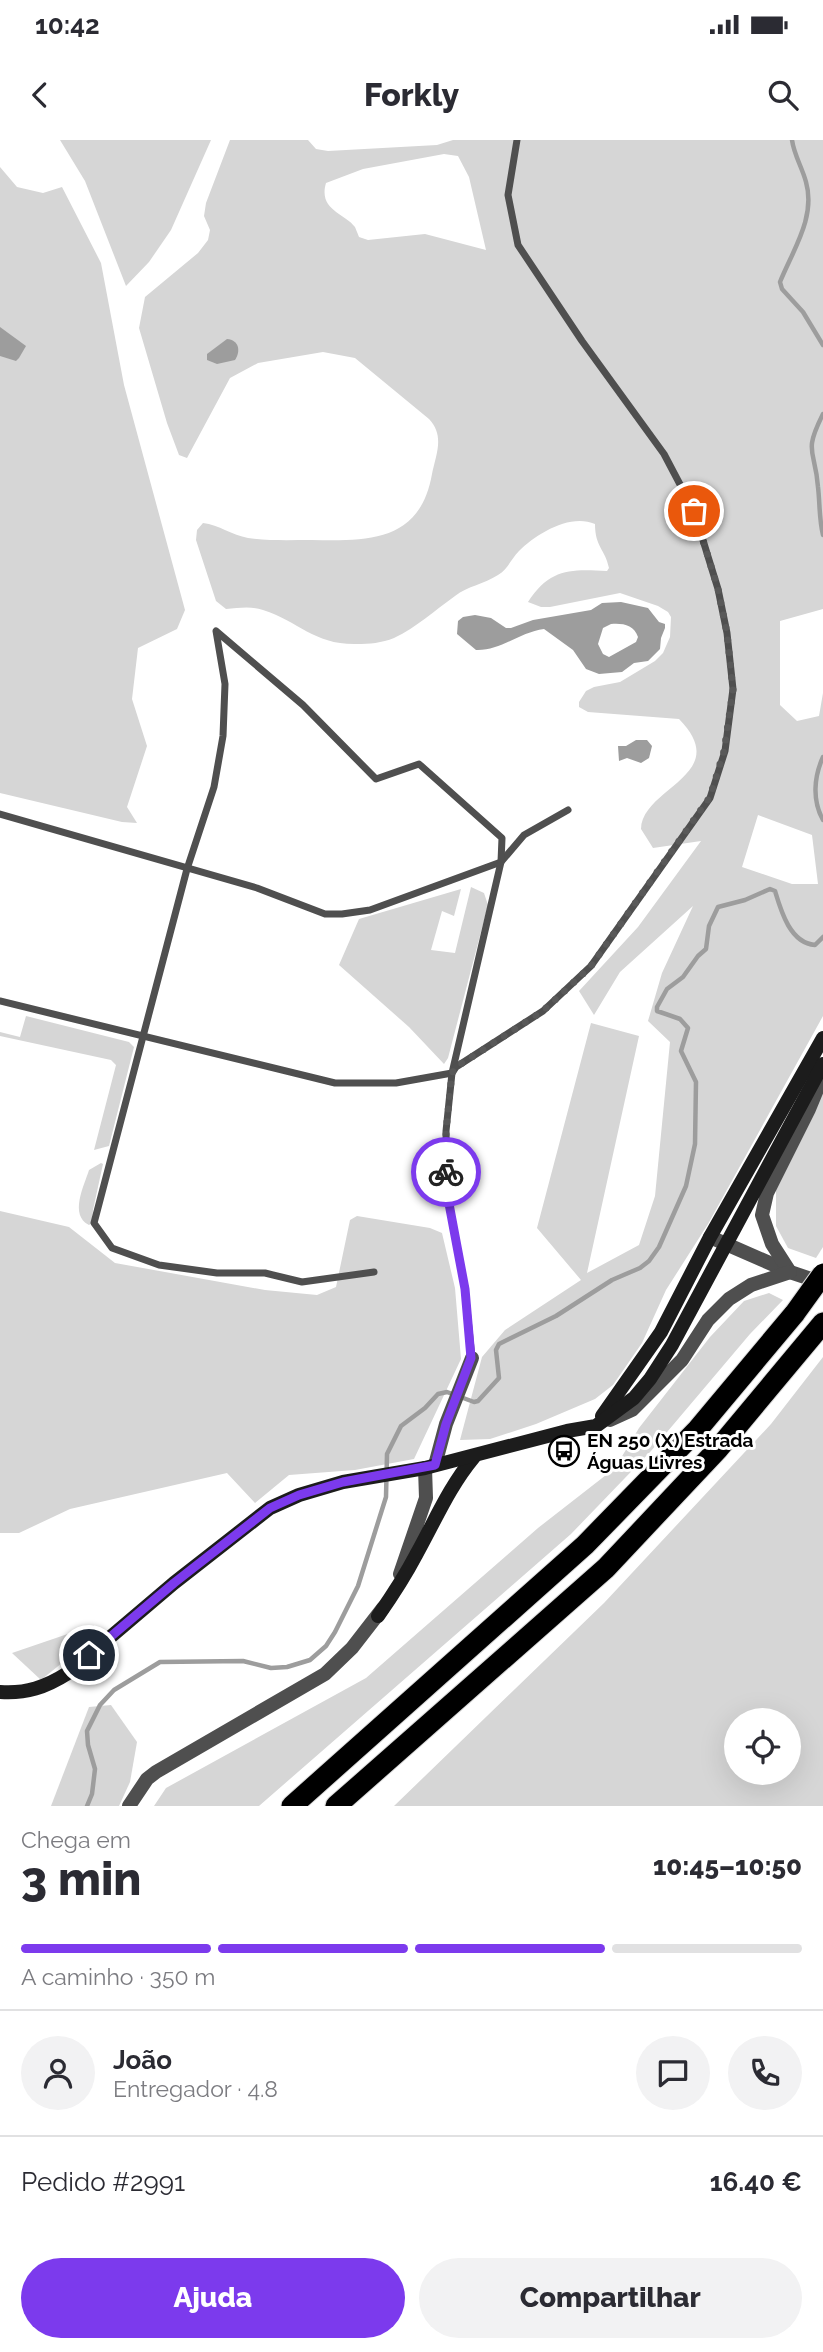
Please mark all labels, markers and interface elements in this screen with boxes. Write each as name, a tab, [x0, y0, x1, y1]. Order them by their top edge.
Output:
text: 10:42	[35, 10, 100, 40]
icon: back	[21, 76, 59, 114]
text: Forkly	[364, 76, 459, 113]
icon: search	[764, 76, 802, 114]
pin	[664, 481, 724, 541]
icon: bag	[675, 492, 713, 530]
courier	[411, 1137, 481, 1207]
icon: bike	[427, 1153, 465, 1191]
place label: EN 250 (X) Estrada Águas Livres	[587, 1429, 754, 1473]
bus stop icon: EN 250 (X) Estrada Águas Livres	[547, 1434, 581, 1468]
pin	[59, 1625, 119, 1685]
icon: home	[70, 1636, 108, 1674]
map controls	[724, 1708, 801, 1785]
button: locate	[724, 1708, 801, 1785]
text: Chega em	[21, 1826, 131, 1853]
text: 10:45–10:50	[653, 1851, 802, 1881]
text: 3 min	[21, 1852, 141, 1906]
text: A caminho · 350 m	[21, 1963, 216, 1990]
button: person	[21, 2036, 95, 2110]
button: chat	[636, 2036, 710, 2110]
button: phone	[728, 2036, 802, 2110]
text: João	[113, 2045, 172, 2075]
text: Entregador · 4.8	[113, 2075, 278, 2102]
text: Pedido #2991	[21, 2167, 185, 2197]
text: 16.40 €	[710, 2167, 802, 2197]
button: Ajuda	[21, 2258, 405, 2338]
button: Compartilhar	[419, 2258, 802, 2338]

